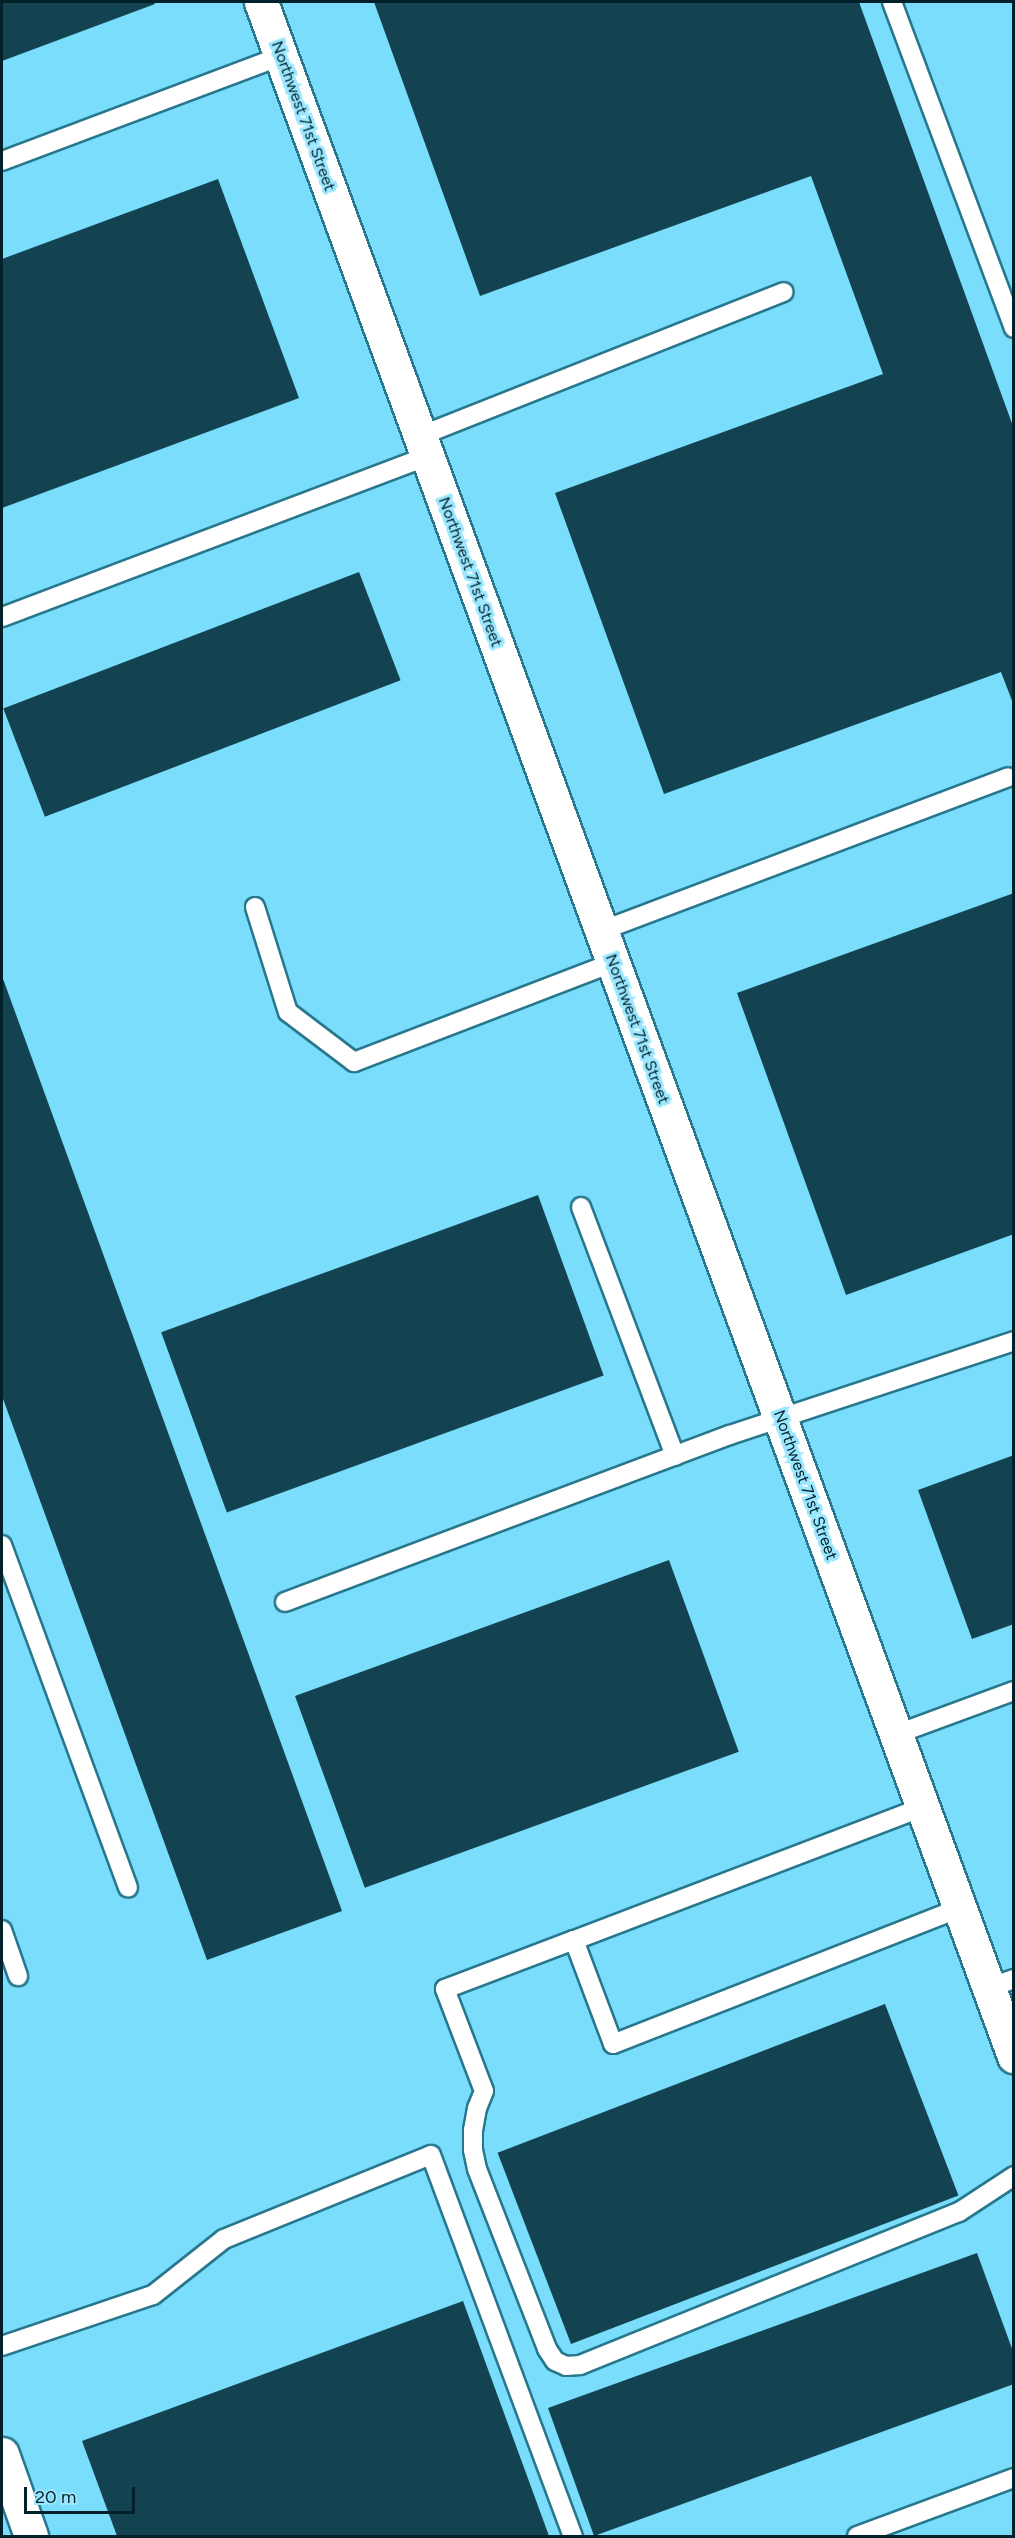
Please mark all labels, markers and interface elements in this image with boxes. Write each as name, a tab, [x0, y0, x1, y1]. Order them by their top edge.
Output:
street label: Northwest 71st Street	[267, 39, 339, 193]
street label: Northwest 71st Street	[434, 495, 506, 649]
street label: Northwest 71st Street	[601, 952, 673, 1106]
street label: Northwest 71st Street	[769, 1408, 841, 1562]
scale bar	[27, 2475, 138, 2513]
text: 20 m	[35, 2486, 76, 2508]

